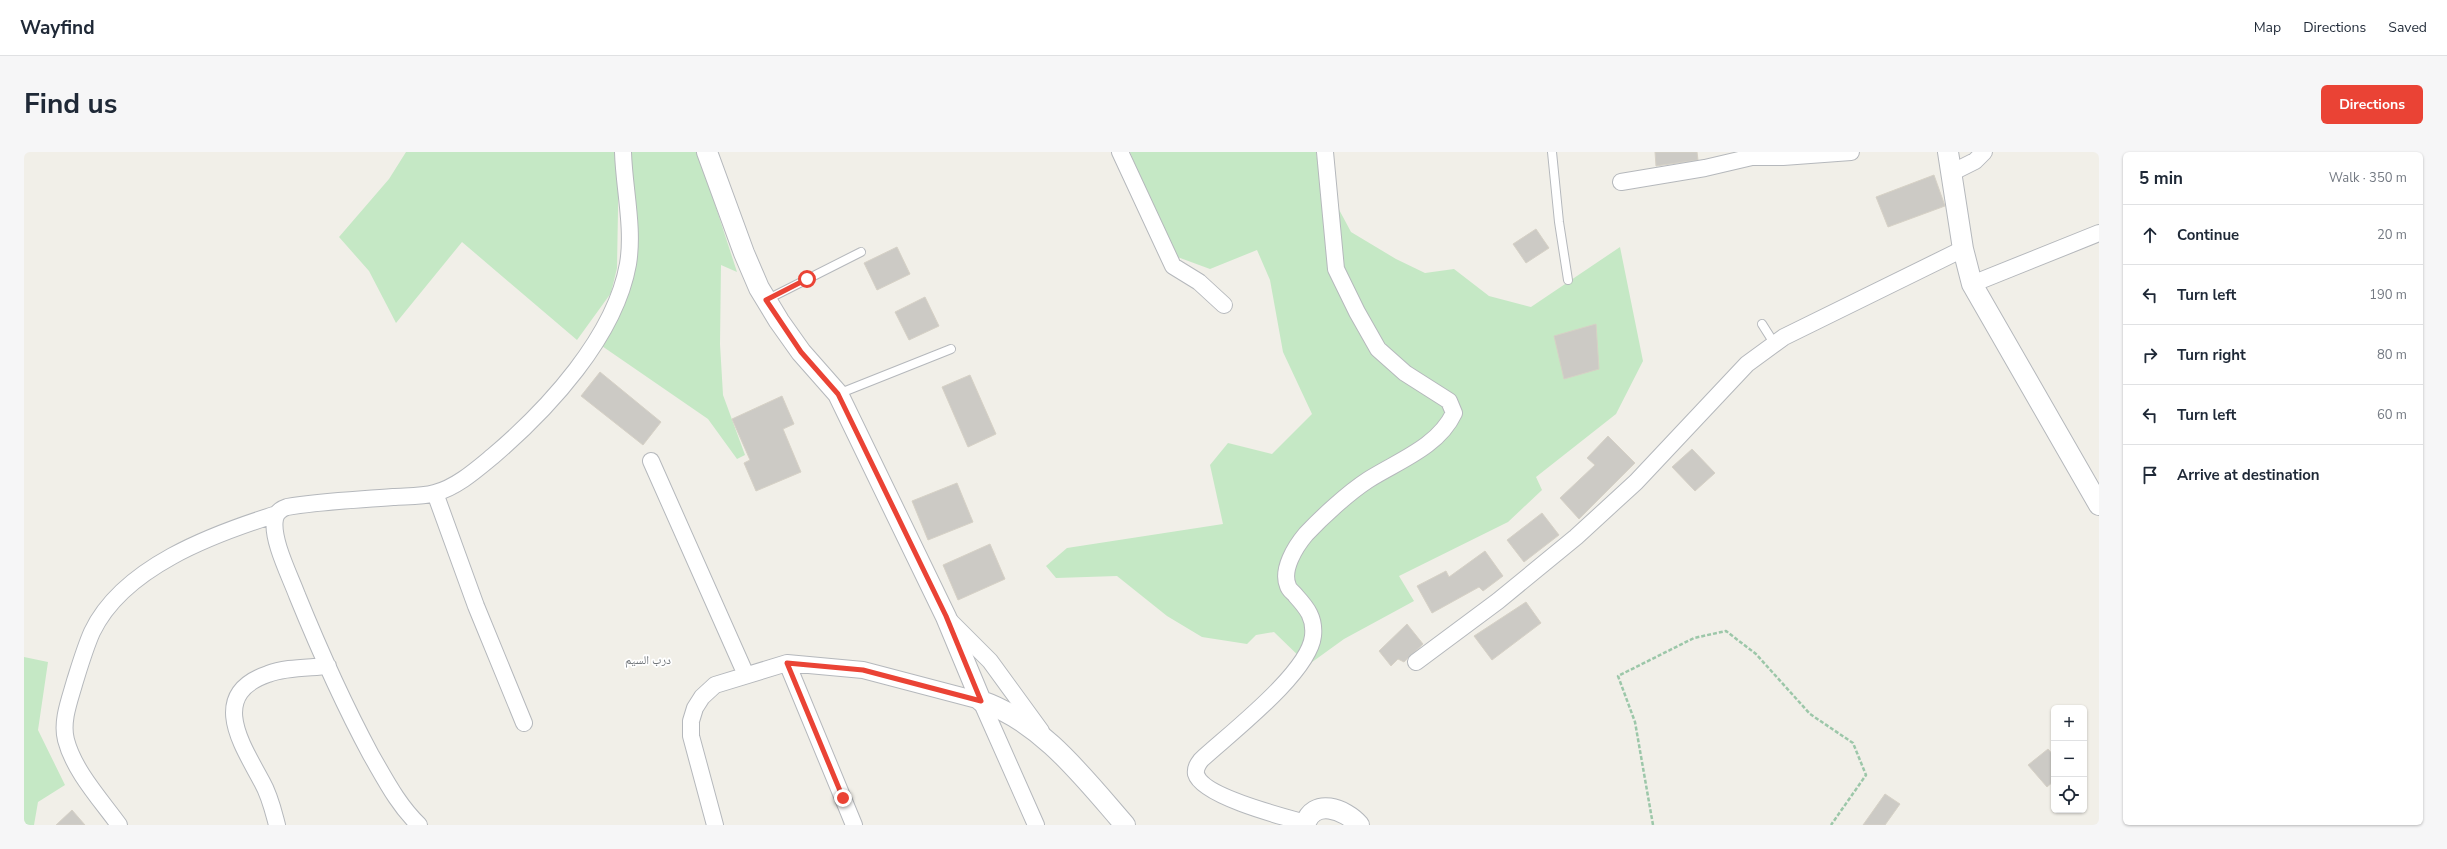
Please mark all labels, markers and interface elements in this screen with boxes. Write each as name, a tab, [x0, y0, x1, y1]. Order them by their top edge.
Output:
text: Wayfind	[20, 15, 95, 41]
text: Map	[2254, 18, 2281, 37]
text: Directions	[2303, 18, 2366, 37]
text: Saved	[2388, 18, 2427, 37]
text: Find us	[24, 85, 118, 123]
button: Directions	[2321, 85, 2423, 124]
text: 5 min	[2139, 167, 2183, 190]
text: Walk · 350 m	[2329, 169, 2407, 187]
icon: ahead	[2139, 224, 2161, 246]
text: Continue	[2177, 225, 2239, 245]
text: 20 m	[2377, 226, 2407, 244]
route start	[798, 270, 816, 288]
icon: left	[2139, 284, 2161, 306]
text: Turn left	[2177, 285, 2236, 305]
text: 190 m	[2369, 286, 2407, 304]
icon: right	[2139, 344, 2161, 366]
text: Turn right	[2177, 345, 2246, 365]
text: 80 m	[2377, 346, 2407, 364]
icon: left	[2139, 404, 2161, 426]
text: Turn left	[2177, 405, 2236, 425]
text: 60 m	[2377, 406, 2407, 424]
icon: arrive	[2139, 464, 2161, 486]
text: Arrive at destination	[2177, 465, 2320, 485]
district label: درب السيم	[625, 652, 671, 668]
map controls	[2051, 705, 2087, 813]
button: +	[2051, 705, 2087, 741]
button: −	[2051, 741, 2087, 777]
button: locate	[2051, 777, 2087, 813]
route end	[834, 789, 852, 807]

